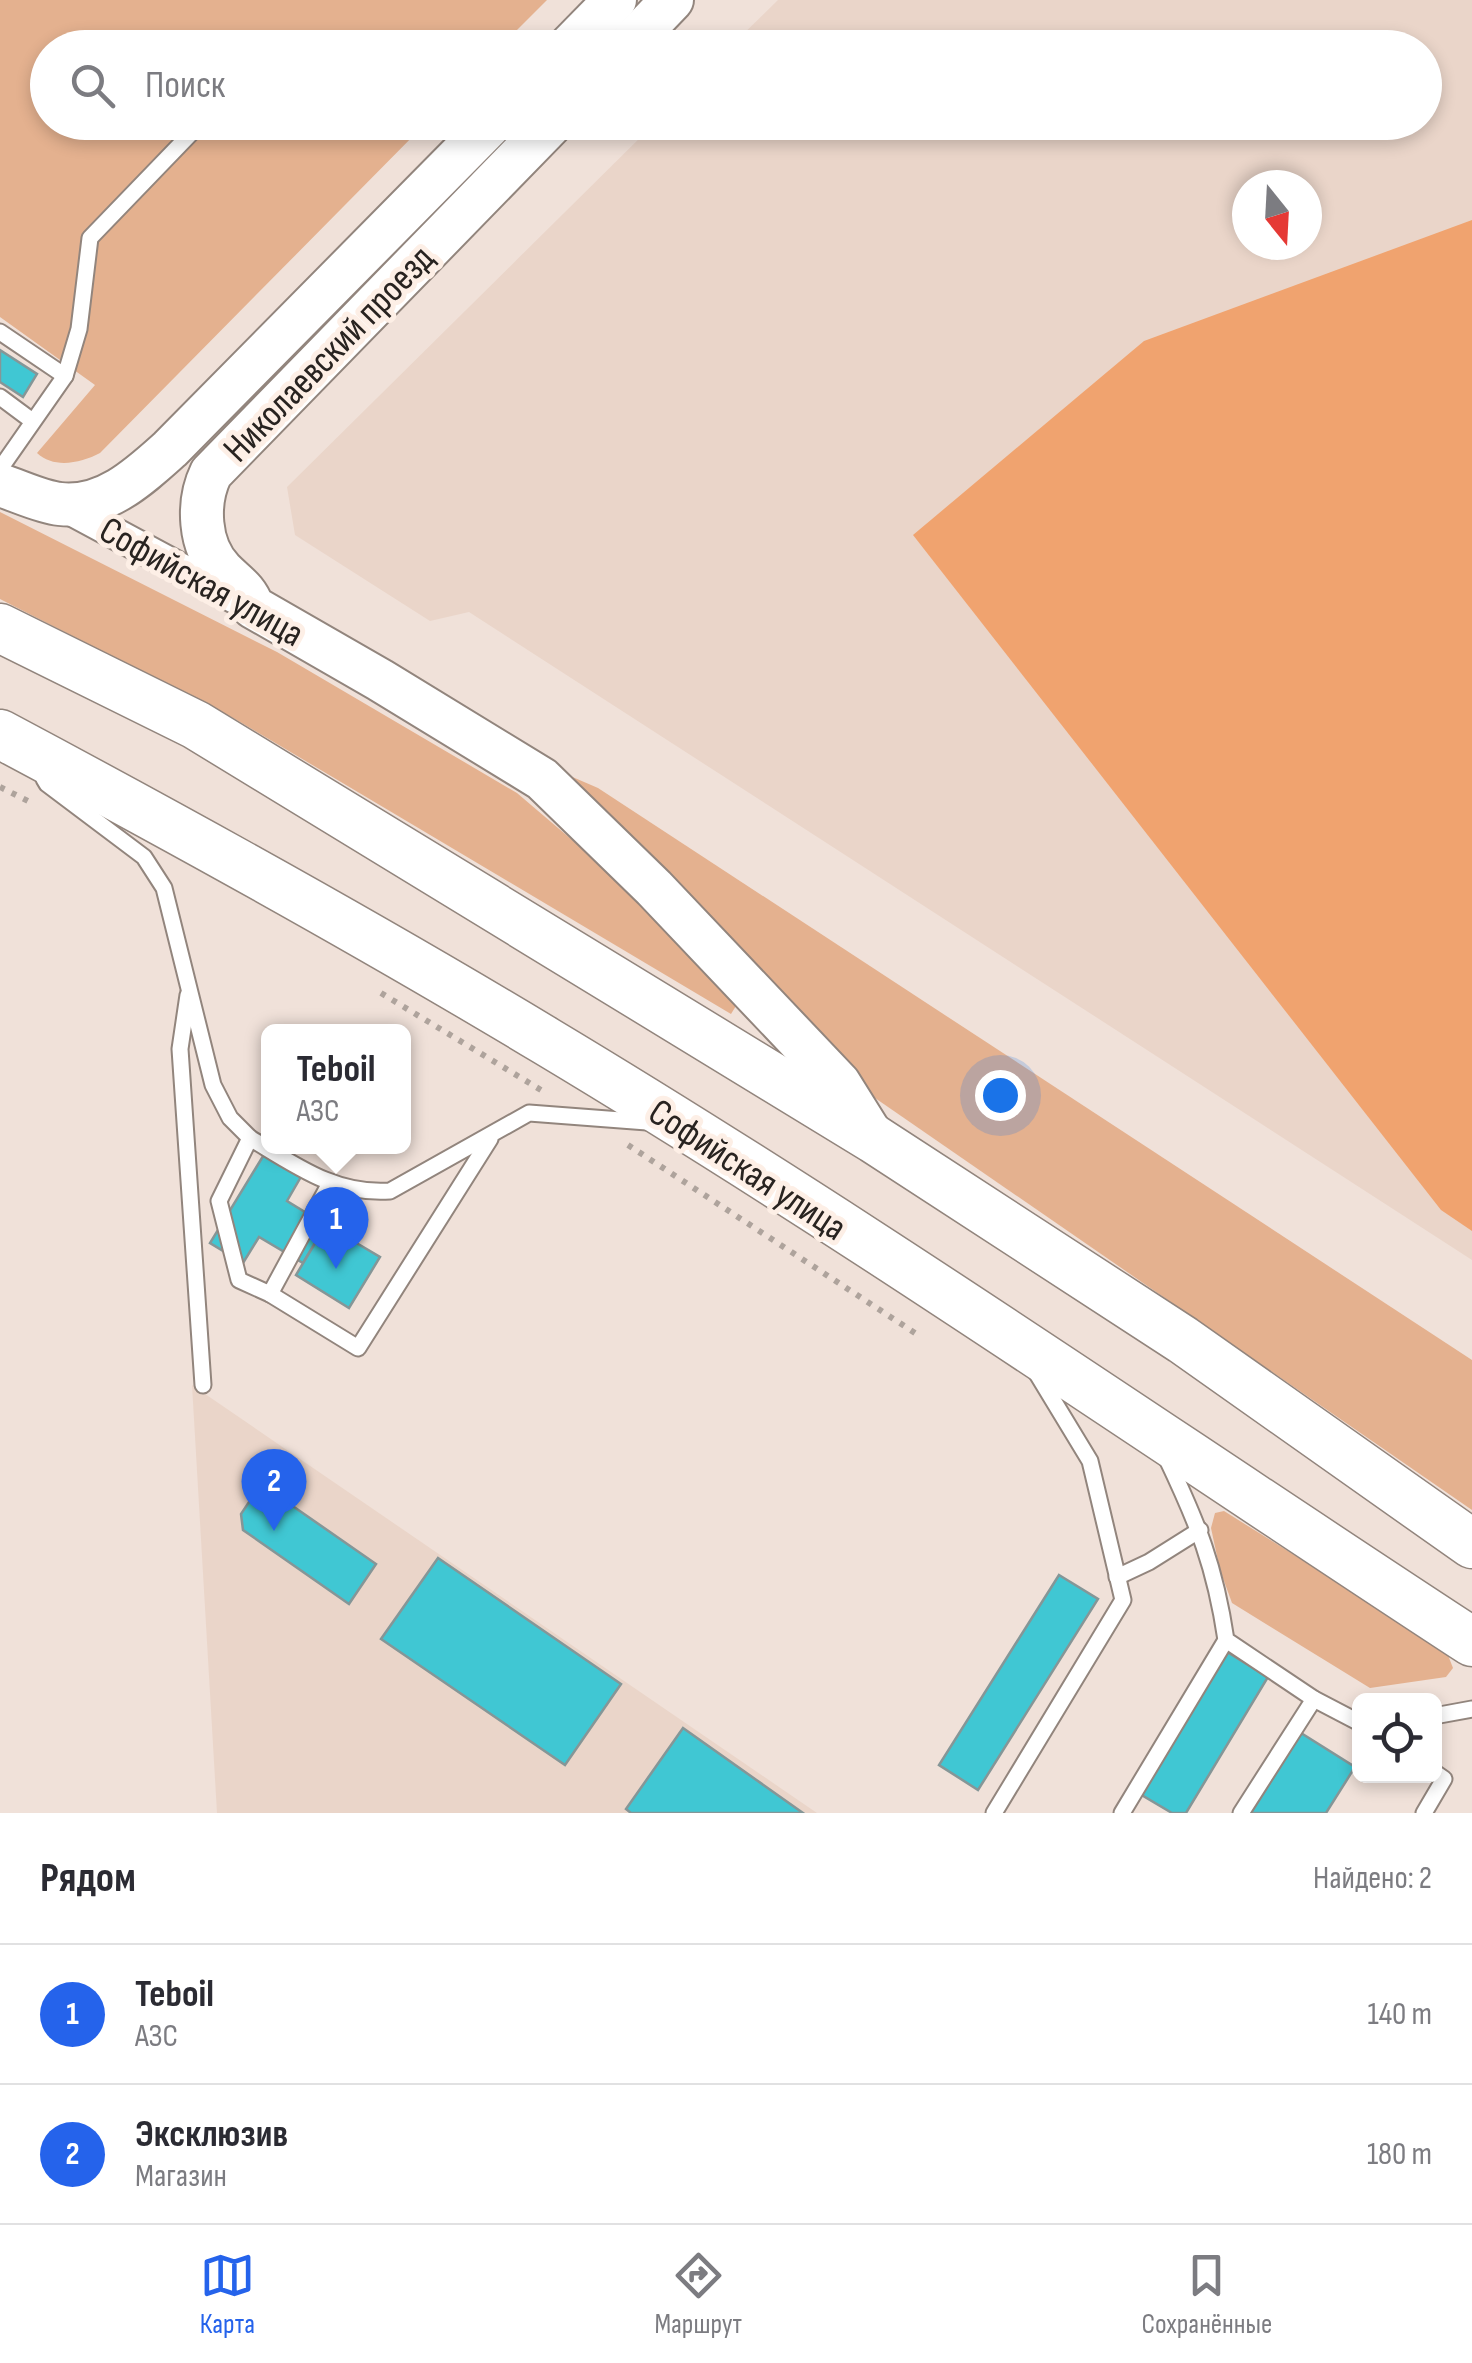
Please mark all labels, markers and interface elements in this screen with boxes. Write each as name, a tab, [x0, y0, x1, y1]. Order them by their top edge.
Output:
search box	[30, 30, 1442, 140]
icon: search	[65, 58, 120, 113]
text: Поиск	[145, 63, 225, 108]
north arrow	[1232, 170, 1322, 260]
street label: Николаевский проезд	[214, 236, 444, 472]
street label: Софийская улица	[91, 508, 311, 657]
popup	[261, 1024, 411, 1154]
text: Teboil	[297, 1047, 375, 1092]
your location	[975, 1070, 1026, 1121]
street label: Софийская улица	[640, 1090, 854, 1251]
text: АЗС	[297, 1092, 340, 1131]
pin: 1	[304, 1186, 368, 1269]
pin: 2	[242, 1448, 306, 1531]
map controls	[1352, 1693, 1442, 1783]
button: locate	[1352, 1693, 1442, 1783]
text: Рядом	[40, 1853, 136, 1904]
text: Найдено: 2	[1313, 1859, 1432, 1898]
text: Teboil	[135, 1972, 214, 2017]
text: 1	[66, 1995, 79, 2034]
text: 140 m	[1368, 1995, 1432, 2034]
text: АЗС	[135, 2017, 178, 2056]
text: Эксклюзив	[135, 2112, 288, 2157]
text: 2	[65, 2135, 80, 2174]
text: 180 m	[1367, 2135, 1432, 2174]
text: Магазин	[135, 2157, 227, 2196]
tab: Карта	[200, 2248, 255, 2341]
tab: Маршрут	[654, 2248, 742, 2341]
tab: Сохранённые	[1142, 2248, 1272, 2341]

